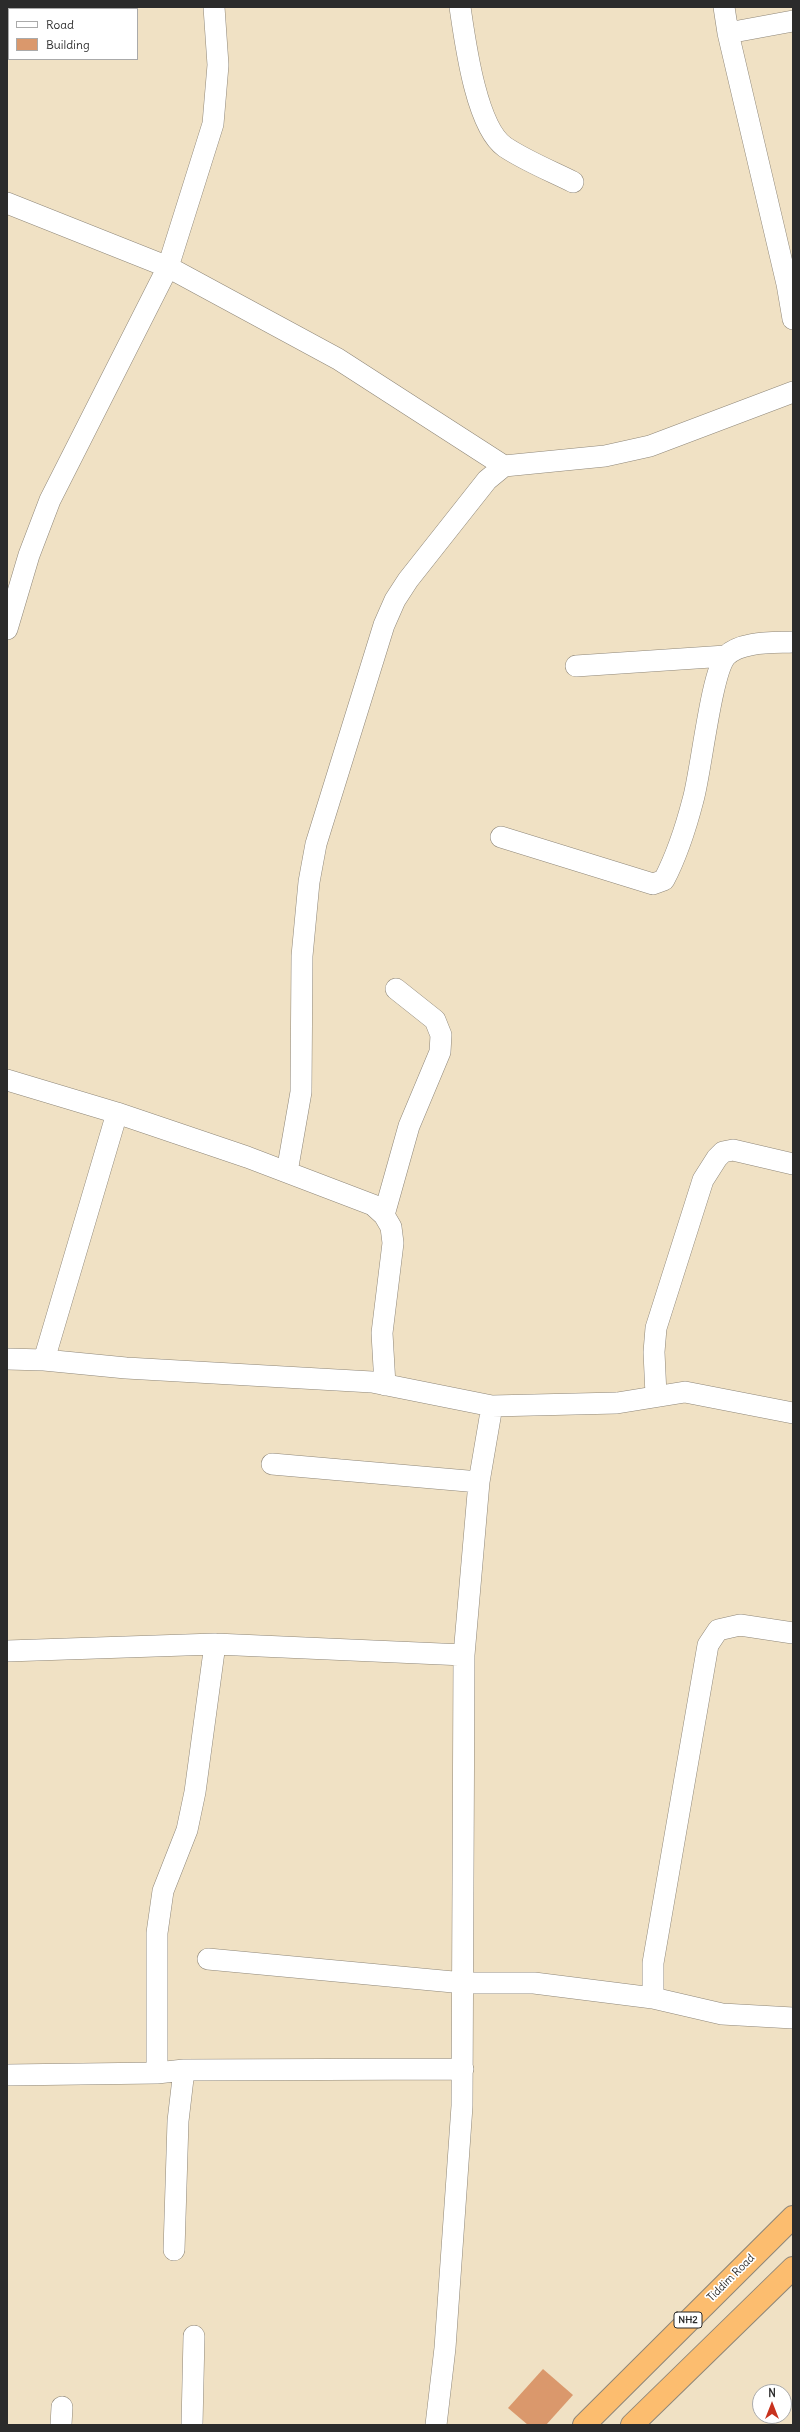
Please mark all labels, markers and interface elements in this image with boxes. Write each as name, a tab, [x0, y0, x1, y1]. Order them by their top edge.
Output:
legend	[8, 8, 138, 60]
text: Road	[46, 17, 74, 32]
text: Building	[46, 37, 90, 52]
street label: Tiddim Road	[705, 2252, 757, 2304]
road number: NH2	[674, 2312, 702, 2328]
north arrow	[752, 2384, 792, 2424]
text: N	[768, 2386, 776, 2400]

